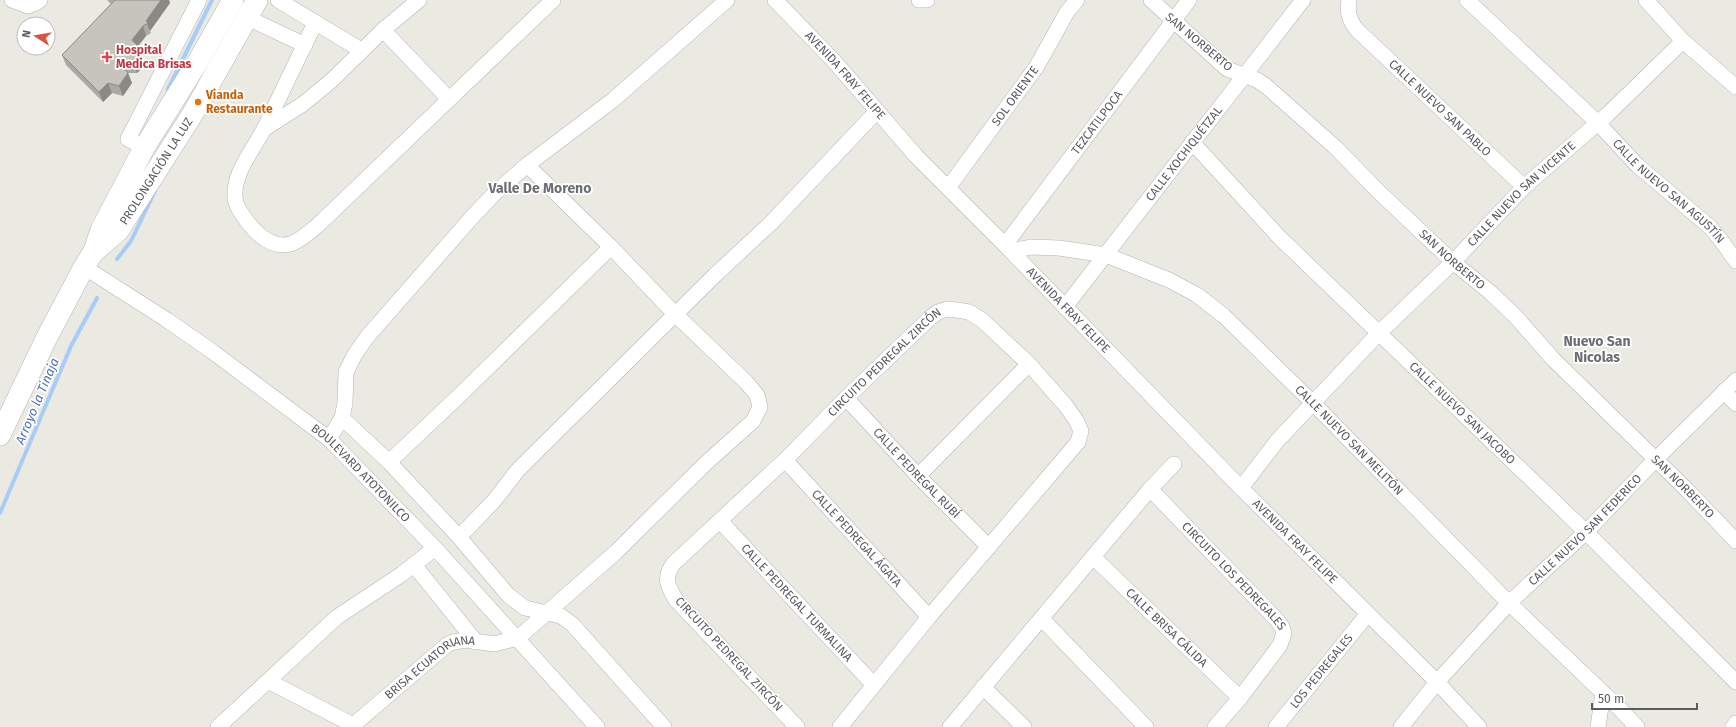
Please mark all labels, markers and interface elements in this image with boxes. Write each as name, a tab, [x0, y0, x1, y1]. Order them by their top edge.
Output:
street label: SAN NORBERTO	[1163, 10, 1235, 74]
north arrow	[16, 16, 56, 56]
street label: AVENIDA FRAY FELIPE	[802, 28, 888, 122]
text: N	[20, 29, 34, 39]
place label: Hospital Medica Brisas	[116, 43, 191, 71]
marker: Hospital Medica Brisas	[101, 51, 113, 63]
street label: CALLE NUEVO SAN PABLO	[1386, 57, 1494, 159]
street label: SOL ORIENTE	[989, 63, 1042, 128]
place label: Vianda Restaurante	[205, 88, 273, 116]
street label: TEZCATILPOCA	[1068, 88, 1125, 157]
marker: Vianda Restaurante	[193, 97, 203, 107]
street label: CALLE XOCHIQUÉTZAL	[1143, 104, 1225, 204]
street label: PROLONGACIÓN LA LUZ	[117, 115, 196, 227]
street label: CALLE NUEVO SAN AGUSTÍN	[1610, 136, 1727, 246]
street label: CALLE NUEVO SAN VICENTE	[1465, 139, 1578, 249]
district label: Valle De Moreno	[488, 180, 591, 197]
street label: SAN NORBERTO	[1416, 227, 1488, 292]
street label: AVENIDA FRAY FELIPE	[1024, 264, 1113, 356]
street label: CIRCUITO PEDREGAL ZIRCÓN	[825, 305, 944, 419]
district label: Nuevo San Nicolas	[1563, 333, 1631, 366]
water label: Arroyo la Tinaja	[12, 356, 62, 447]
street label: CALLE NUEVO SAN JACOBO	[1406, 359, 1518, 467]
street label: CALLE NUEVO SAN MELITÓN	[1292, 382, 1406, 498]
street label: BOULEVARD ATOTONILCO	[309, 421, 413, 525]
street label: CALLE PEDREGAL RUBÍ	[870, 425, 964, 521]
street label: SAN NORBERTO	[1648, 452, 1717, 521]
street label: CALLE NUEVO SAN FEDERICO	[1526, 471, 1644, 588]
street label: CALLE PEDREGAL ÁGATA	[809, 487, 905, 590]
street label: AVENIDA FRAY FELIPE	[1250, 496, 1340, 586]
street label: CIRCUITO LOS PEDREGALES	[1179, 519, 1289, 633]
street label: CALLE PEDREGAL TURMALINA	[738, 541, 855, 664]
street label: CALLE BRISA CÁLIDA	[1123, 585, 1210, 670]
street label: CIRCUITO PEDREGAL ZIRCÓN	[672, 593, 786, 714]
street label: LOS PEDREGALES	[1287, 631, 1356, 711]
street label: BRISA ECUATORIANA	[382, 633, 476, 702]
scale bar	[1592, 685, 1697, 711]
text: 50 m	[1598, 692, 1624, 706]

